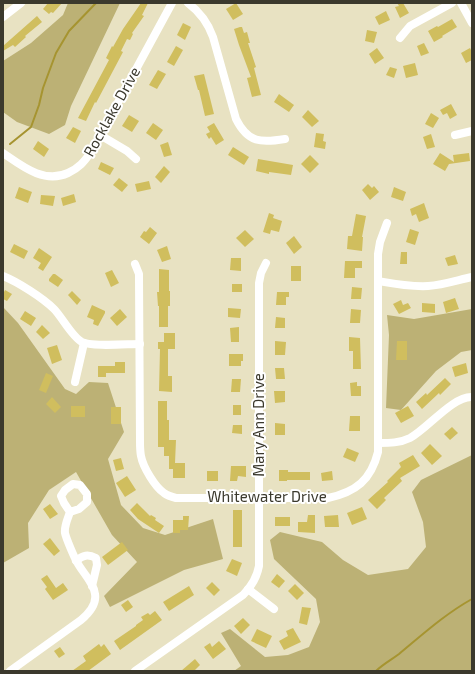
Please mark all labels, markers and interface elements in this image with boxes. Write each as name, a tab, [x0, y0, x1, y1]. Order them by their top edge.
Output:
street label: Rocklake Drive	[79, 64, 143, 160]
street label: Mary Ann Drive	[249, 373, 267, 477]
street label: Whitewater Drive	[207, 487, 327, 505]

